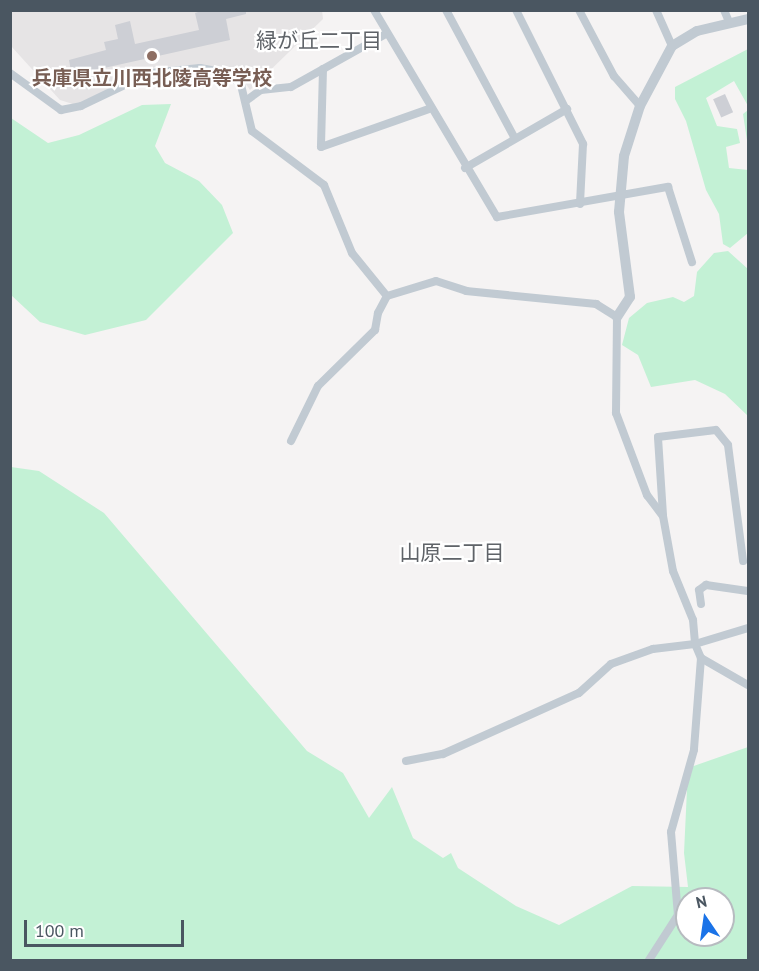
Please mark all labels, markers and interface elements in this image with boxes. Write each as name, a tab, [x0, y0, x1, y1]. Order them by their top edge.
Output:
district label: 緑が丘二丁目	[256, 28, 382, 54]
marker: 兵庫県立川西北陵高等学校	[145, 49, 159, 63]
place label: 兵庫県立川西北陵高等学校	[32, 66, 272, 90]
district label: 山原二丁目	[400, 540, 504, 566]
north arrow	[675, 887, 735, 947]
text: N	[694, 890, 709, 912]
scale bar	[27, 908, 188, 946]
text: 100 m	[35, 919, 84, 942]

